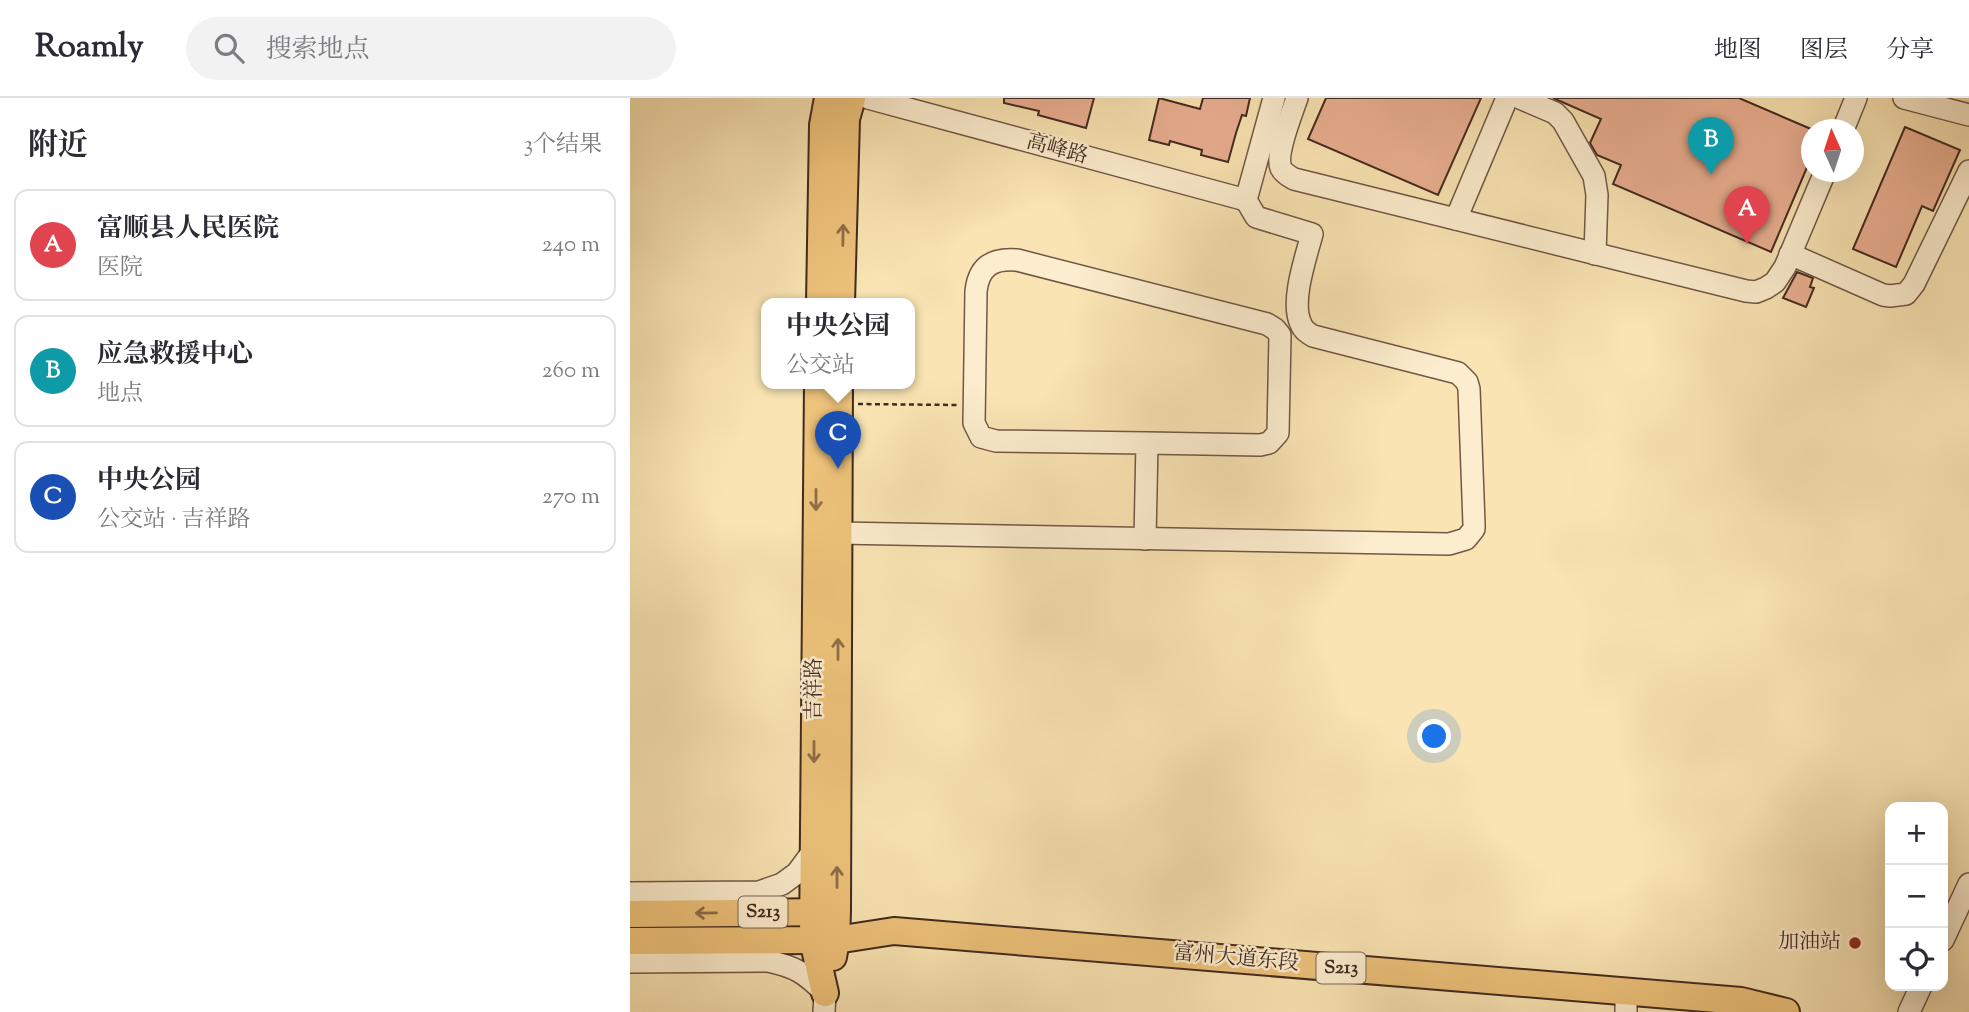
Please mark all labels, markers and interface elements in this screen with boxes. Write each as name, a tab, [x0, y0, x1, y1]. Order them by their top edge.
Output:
search box	[186, 17, 676, 80]
text: Roamly	[35, 24, 144, 72]
icon: search	[210, 29, 248, 67]
text: 搜索地点	[266, 32, 370, 69]
text: 地图	[1714, 34, 1762, 68]
text: 图层	[1800, 34, 1848, 68]
text: 分享	[1886, 34, 1934, 68]
pin: B	[1688, 117, 1734, 175]
north arrow	[1801, 119, 1864, 182]
text: 附近	[28, 125, 88, 168]
street label: 高峰路	[1023, 127, 1091, 173]
text: 3个结果	[524, 129, 602, 162]
pin: A	[1724, 186, 1770, 244]
text: 富顺县人民医院	[97, 211, 279, 248]
one-way arrow	[836, 223, 849, 246]
text: A	[44, 229, 62, 262]
text: 240 m	[542, 229, 600, 262]
text: 医院	[97, 252, 143, 285]
popup	[761, 298, 915, 389]
text: 中央公园	[786, 309, 890, 346]
text: 应急救援中心	[97, 337, 253, 374]
text: 公交站	[786, 350, 855, 383]
text: B	[46, 355, 60, 388]
text: 260 m	[542, 355, 600, 388]
text: 地点	[97, 378, 143, 411]
pin: C	[815, 411, 861, 469]
text: 中央公园	[97, 463, 201, 500]
text: C	[44, 481, 62, 514]
text: 270 m	[542, 481, 600, 514]
one-way arrow	[809, 489, 823, 512]
text: 公交站 · 吉祥路	[97, 504, 251, 537]
one-way arrow	[831, 638, 845, 661]
street label: 吉祥路	[800, 658, 830, 721]
your location	[1417, 719, 1451, 753]
one-way arrow	[807, 741, 821, 764]
map controls	[1885, 802, 1948, 991]
button: +	[1885, 802, 1948, 865]
button: −	[1885, 865, 1948, 928]
one-way arrow	[830, 866, 844, 889]
road number: S213	[738, 897, 788, 928]
one-way arrow	[695, 906, 718, 920]
place label: 加油站	[1778, 928, 1841, 958]
button: locate	[1885, 928, 1948, 991]
marker: 加油站	[1847, 935, 1863, 951]
street label: 富州大道东段	[1172, 939, 1300, 979]
road number: S213	[1316, 953, 1366, 984]

